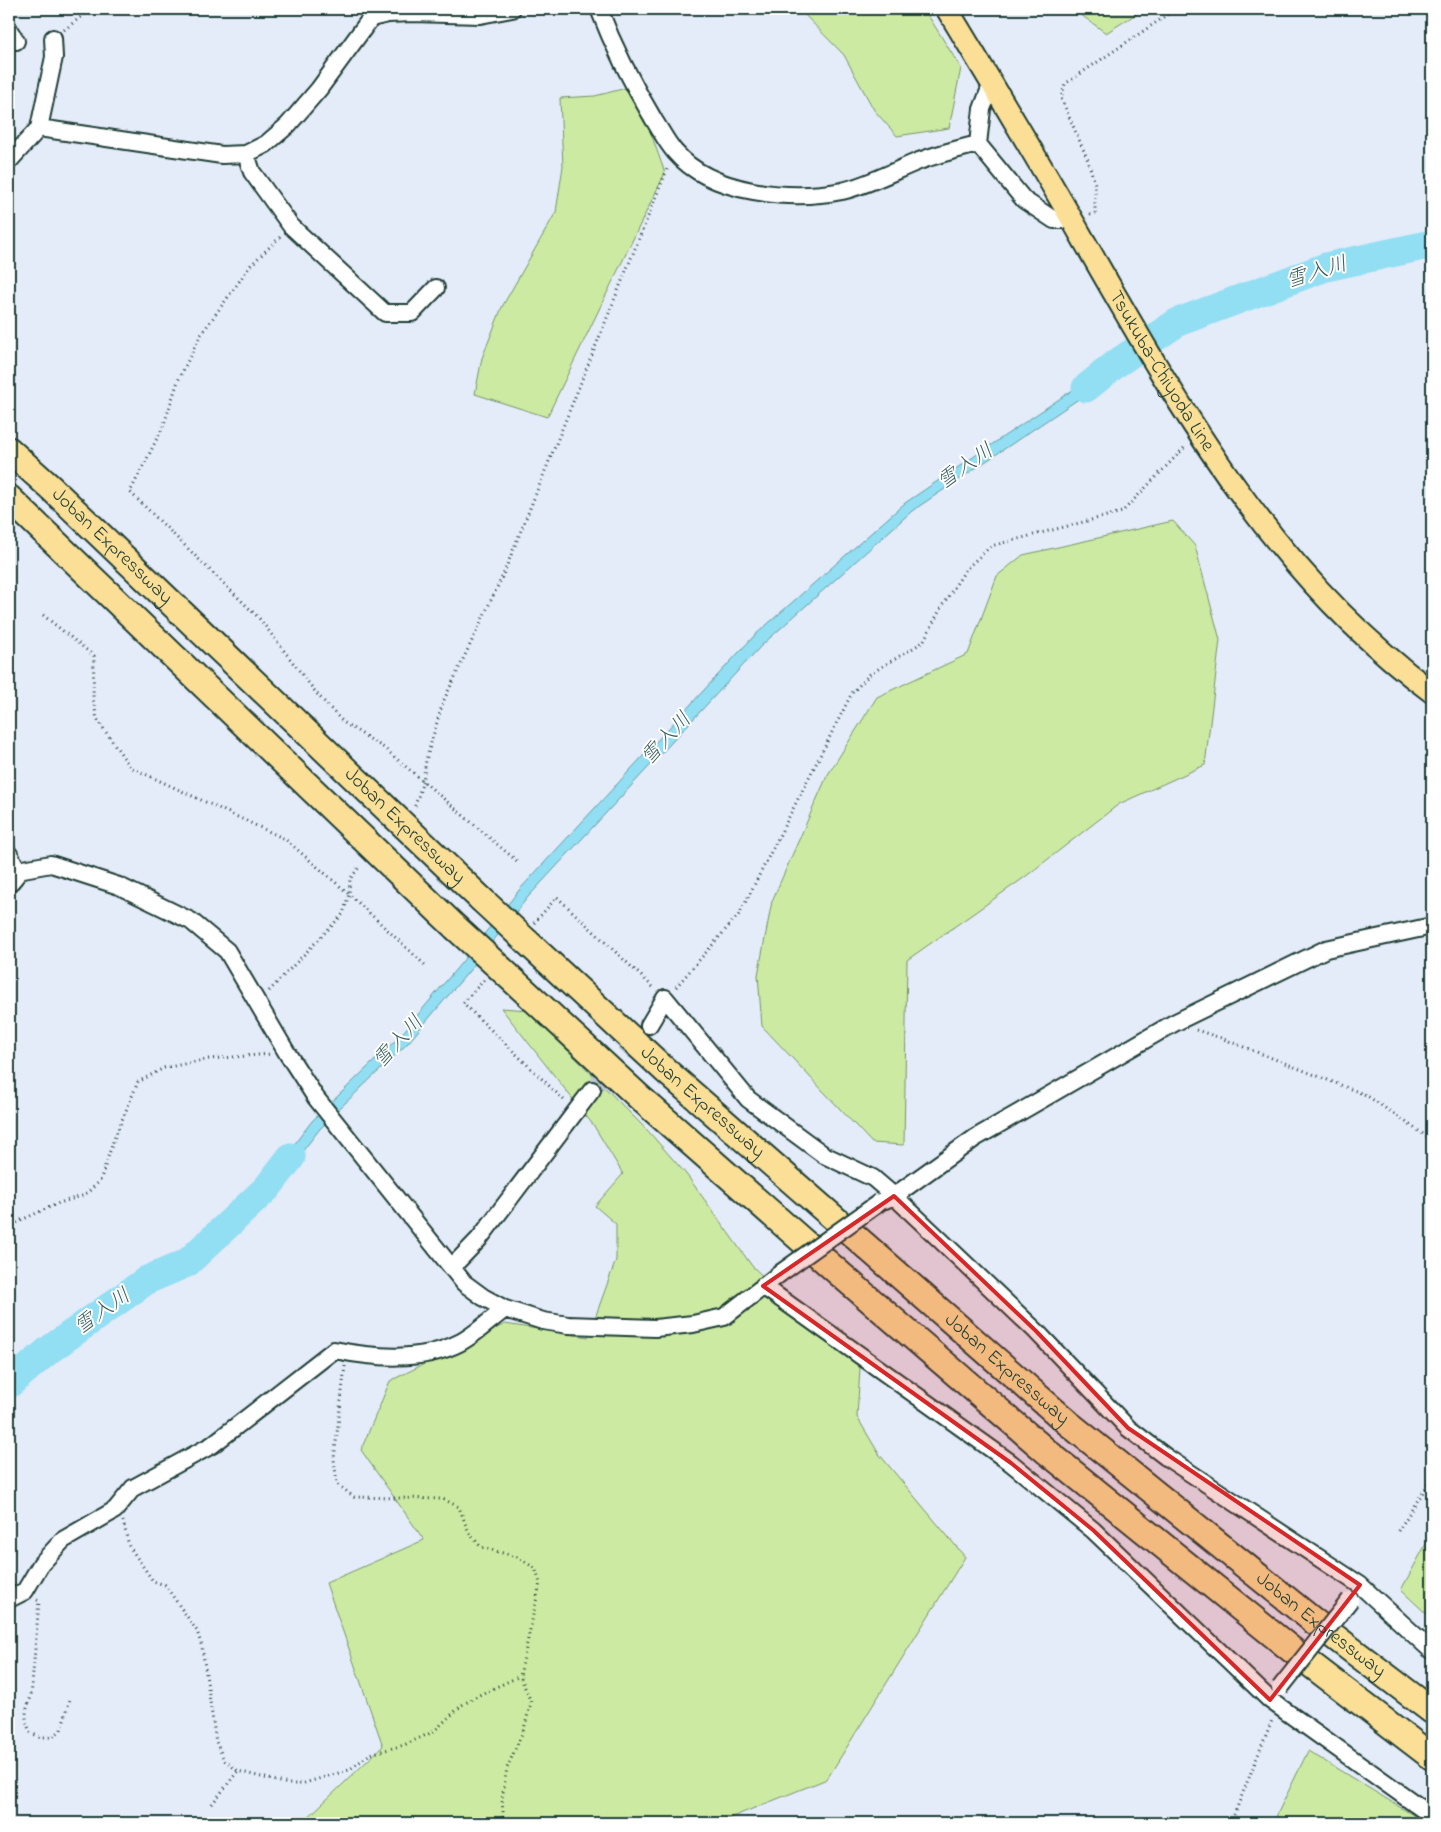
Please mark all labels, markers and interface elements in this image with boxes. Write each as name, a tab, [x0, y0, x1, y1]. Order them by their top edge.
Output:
water label: 雪入川	[1282, 249, 1352, 297]
street label: Tsukuba-Chiyoda Line	[1101, 285, 1222, 458]
water label: 雪入川	[932, 437, 1000, 497]
street label: Joban Expressway	[45, 481, 179, 612]
water label: 雪入川	[635, 706, 699, 772]
street label: Joban Expressway	[337, 761, 472, 891]
water label: 雪入川	[367, 1009, 431, 1075]
street label: Joban Expressway	[633, 1039, 771, 1166]
water label: 雪入川	[69, 1282, 137, 1342]
street label: Joban Expressway	[938, 1306, 1076, 1432]
street label: Joban Expressway	[1249, 1565, 1392, 1685]

